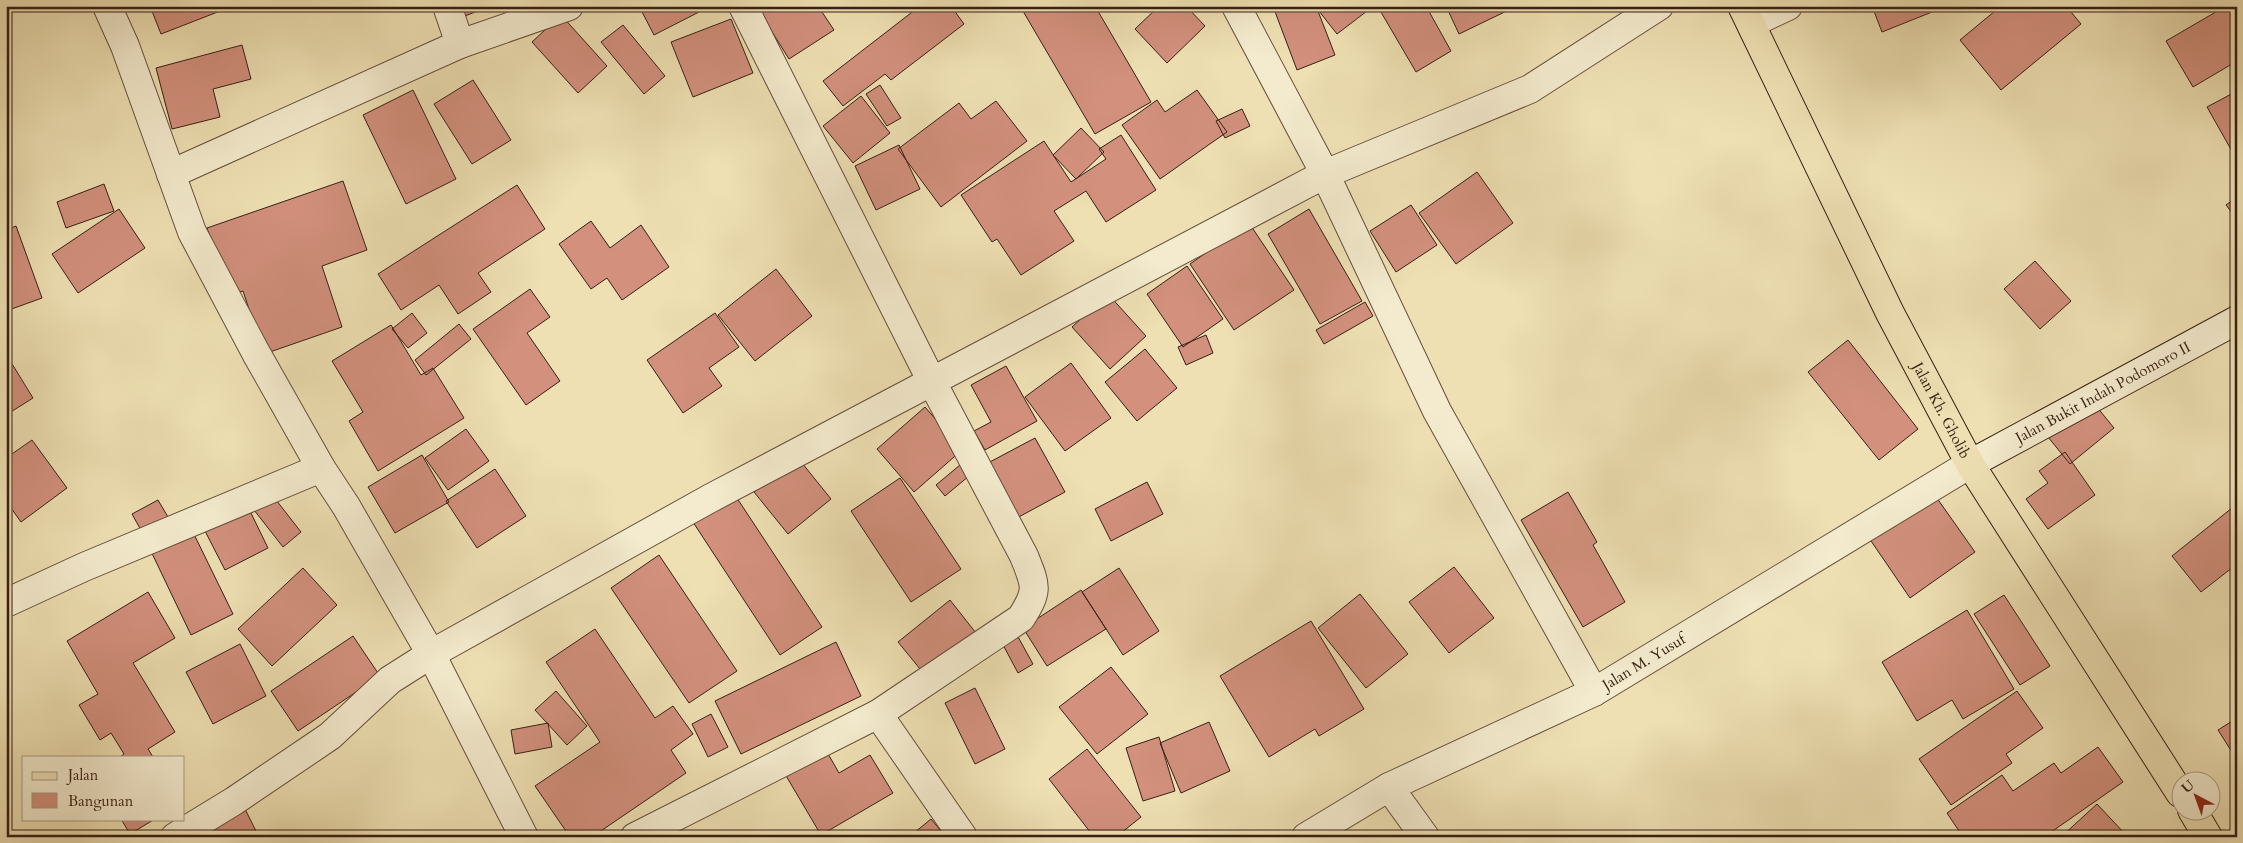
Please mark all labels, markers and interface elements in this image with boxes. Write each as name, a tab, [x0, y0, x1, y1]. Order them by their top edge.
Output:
street label: Jalan Bukit Indah Podomoro II	[2010, 337, 2194, 449]
street label: Jalan Kh. Gholib	[1907, 357, 1975, 462]
street label: Jalan M. Yusuf	[1597, 628, 1691, 696]
legend	[22, 756, 185, 820]
text: Jalan	[66, 765, 99, 785]
north arrow	[2170, 770, 2220, 820]
text: U	[2177, 775, 2199, 797]
text: Bangunan	[68, 791, 134, 811]

